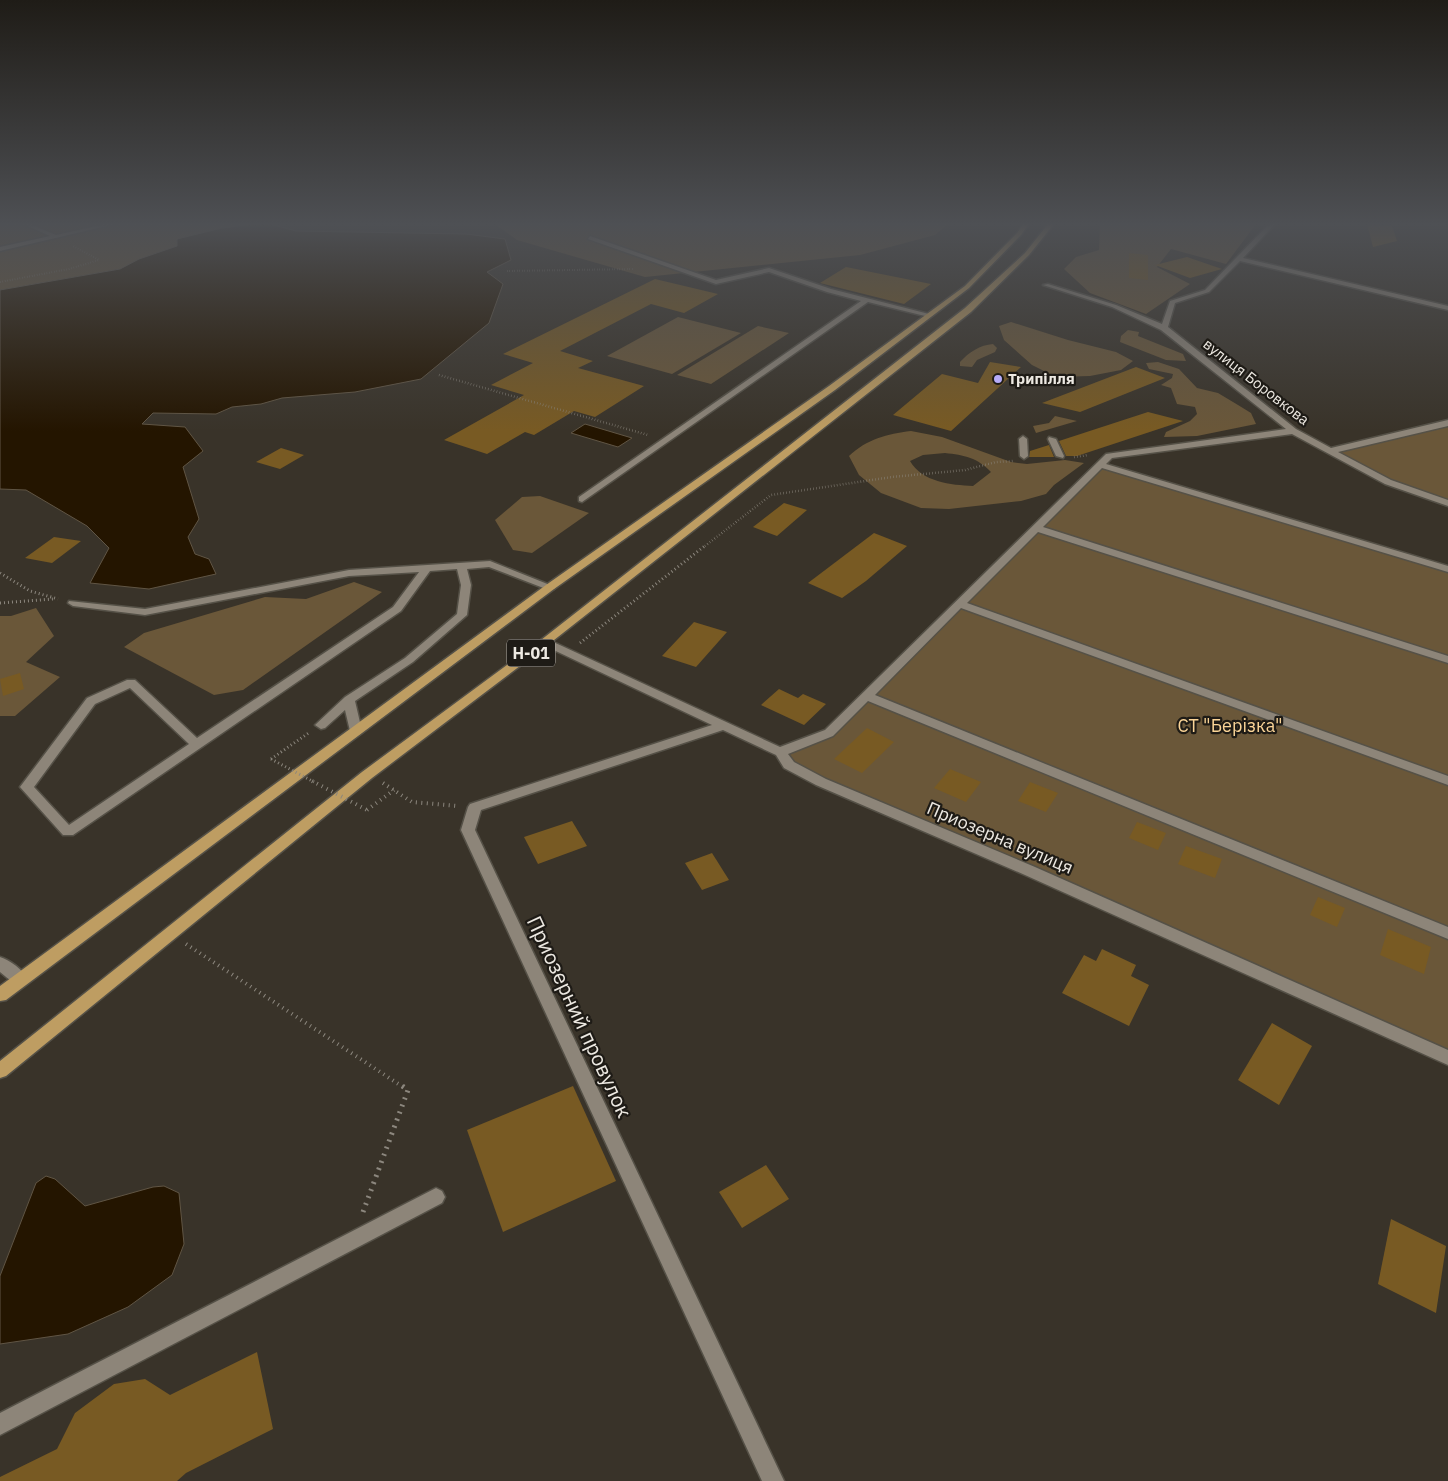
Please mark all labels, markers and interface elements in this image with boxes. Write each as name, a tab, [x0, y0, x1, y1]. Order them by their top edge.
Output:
street label: вулиця Боровкова	[1199, 334, 1313, 429]
place label: Трипілля	[1008, 369, 1075, 388]
marker: Трипілля	[992, 373, 1004, 385]
road number: Н-01	[507, 640, 555, 666]
park label: СТ "Берізка"	[1177, 714, 1283, 737]
street label: Приозерна вулиця	[923, 796, 1077, 879]
street label: Приозерний провулок	[521, 911, 639, 1122]

